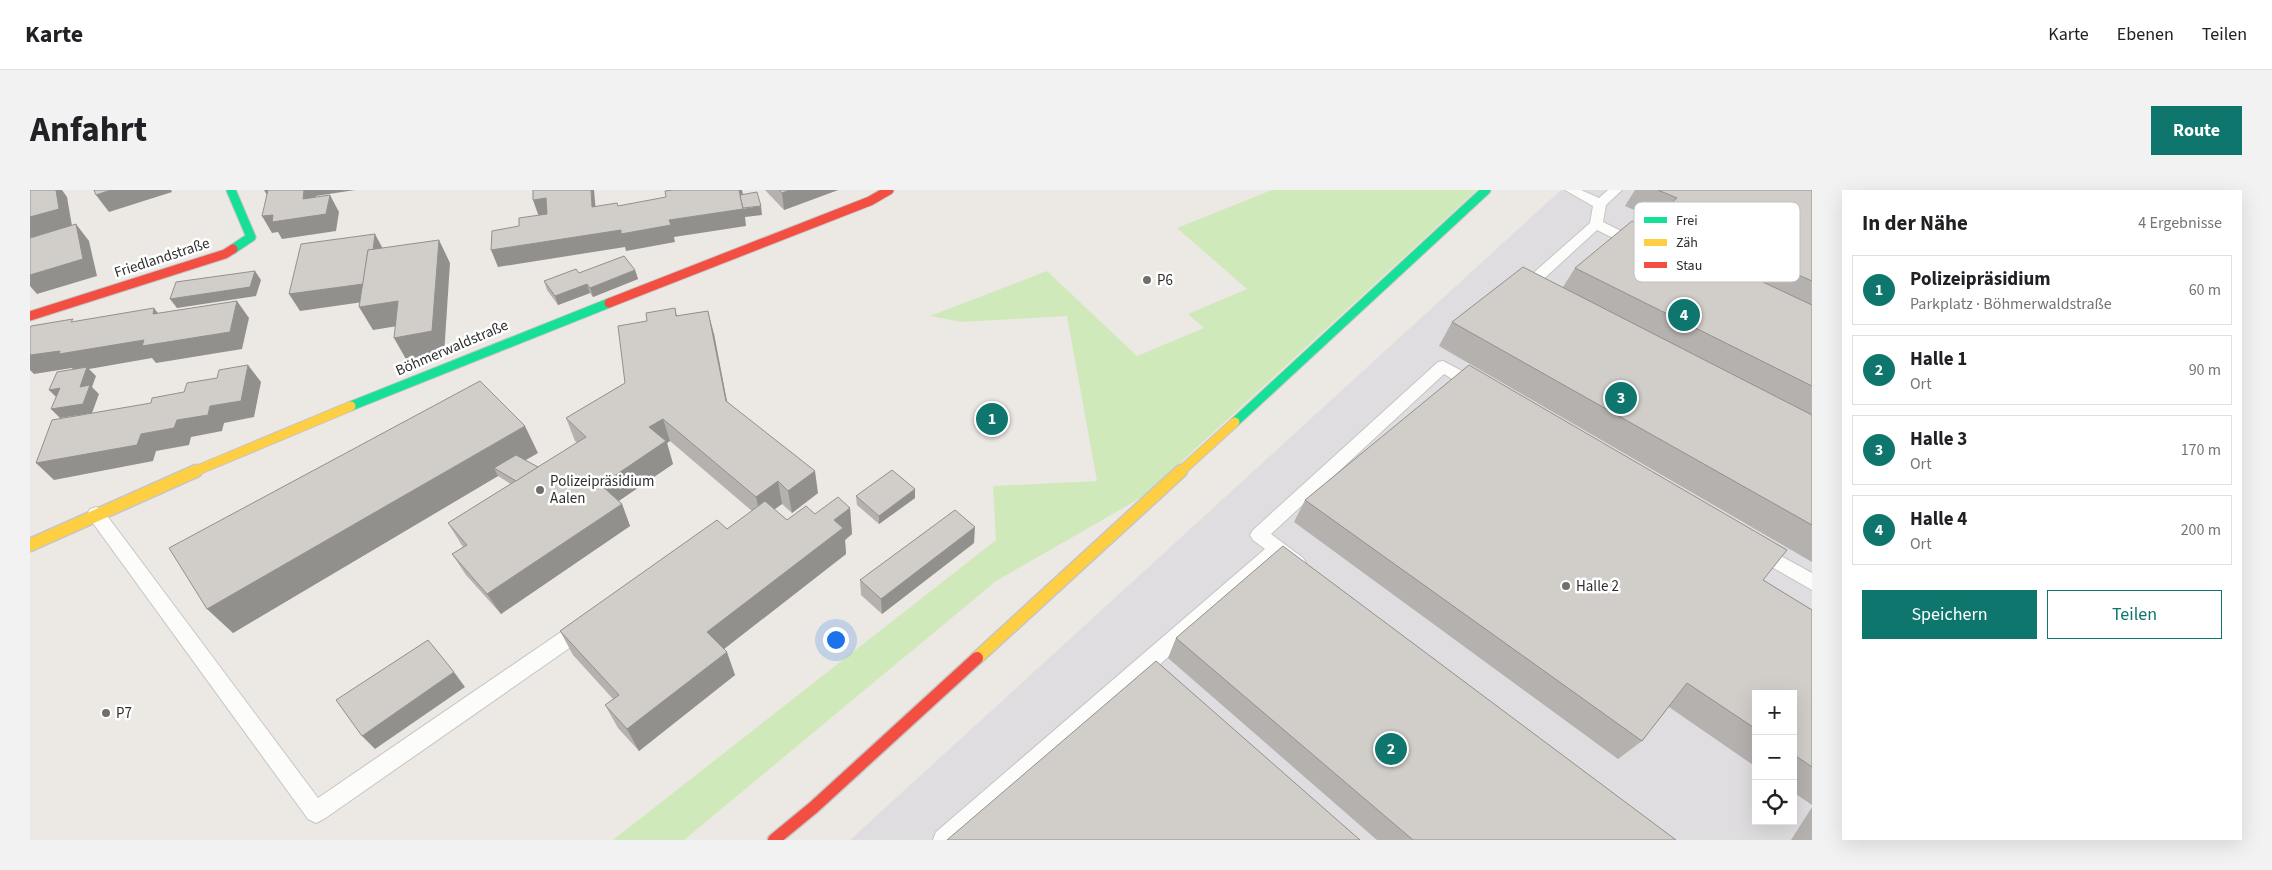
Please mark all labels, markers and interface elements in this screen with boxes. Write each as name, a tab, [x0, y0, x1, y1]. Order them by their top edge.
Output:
text: Karte	[25, 17, 83, 52]
text: Karte	[2048, 22, 2089, 47]
text: Ebenen	[2117, 22, 2174, 47]
text: Teilen	[2202, 22, 2247, 47]
text: Anfahrt	[30, 105, 147, 155]
button: Route	[2151, 106, 2242, 155]
legend	[1634, 202, 1800, 282]
text: In der Nähe	[1862, 208, 1968, 238]
text: Frei	[1676, 211, 1698, 231]
text: 4 Ergebnisse	[2138, 212, 2222, 234]
street label: Friedlandstraße	[112, 233, 212, 283]
text: Zäh	[1676, 233, 1698, 253]
text: Stau	[1676, 256, 1702, 276]
text: Polizeipräsidium	[1910, 266, 2051, 293]
place label: P6	[1157, 270, 1173, 291]
marker: P6	[1141, 274, 1153, 286]
text: 1	[1875, 279, 1883, 301]
text: 60 m	[2189, 279, 2221, 301]
text: Parkplatz · Böhmerwaldstraße	[1910, 293, 2112, 315]
pin: 4	[1668, 296, 1700, 334]
street label: Böhmerwaldstraße	[392, 315, 512, 381]
text: Halle 1	[1910, 346, 1967, 373]
text: 2	[1875, 359, 1883, 381]
text: 90 m	[2189, 359, 2221, 381]
text: Ort	[1910, 373, 1932, 395]
pin: 3	[1605, 379, 1637, 417]
pin: 1	[976, 400, 1008, 438]
text: Halle 3	[1910, 426, 1967, 453]
text: 3	[1875, 439, 1883, 461]
text: 170 m	[2181, 439, 2221, 461]
text: Ort	[1910, 453, 1932, 475]
place label: Polizeipräsidium Aalen	[550, 471, 654, 509]
marker: Polizeipräsidium Aalen	[534, 484, 546, 496]
text: Halle 4	[1910, 506, 1967, 533]
text: 4	[1875, 519, 1883, 541]
text: 200 m	[2181, 519, 2221, 541]
text: Ort	[1910, 533, 1932, 555]
place label: Halle 2	[1576, 576, 1619, 597]
marker: Halle 2	[1560, 580, 1572, 592]
button: Speichern	[1862, 590, 2037, 639]
button: Teilen	[2047, 590, 2222, 639]
your location	[823, 627, 849, 653]
map controls	[1752, 690, 1797, 825]
button: +	[1752, 690, 1797, 735]
place label: P7	[116, 703, 132, 724]
marker: P7	[100, 707, 112, 719]
pin: 2	[1375, 730, 1407, 768]
button: −	[1752, 735, 1797, 780]
button: locate	[1752, 780, 1797, 825]

